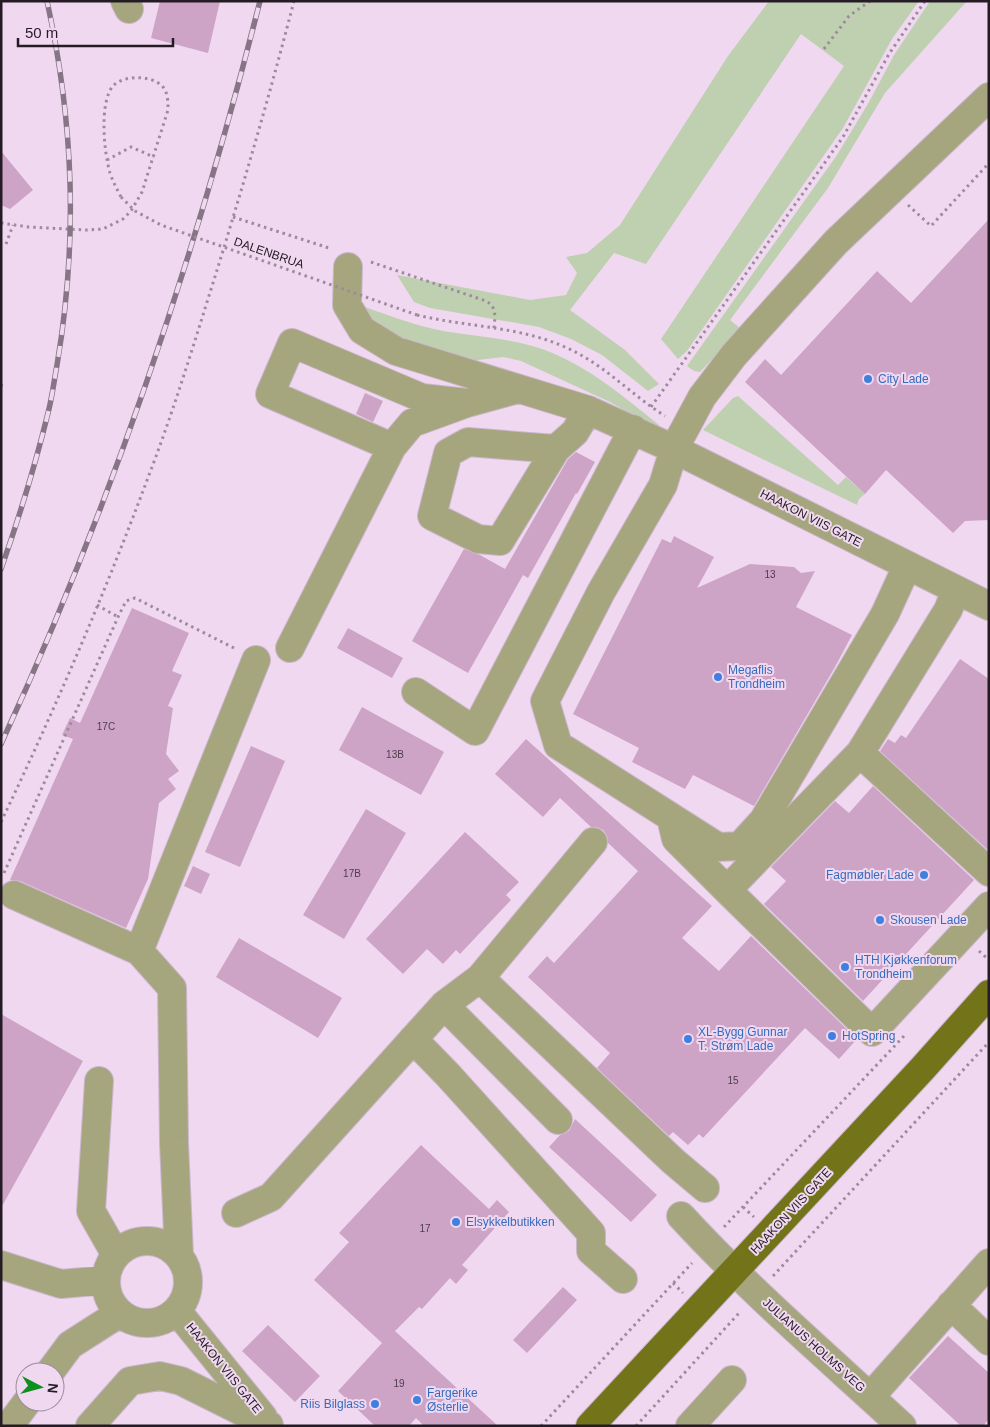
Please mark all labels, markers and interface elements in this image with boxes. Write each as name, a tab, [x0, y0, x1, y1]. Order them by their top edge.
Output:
scale bar	[18, 15, 172, 47]
text: 50 m	[25, 24, 58, 41]
street label: DALENBRUA	[232, 234, 306, 272]
place label: City Lade	[878, 372, 929, 386]
marker: City Lade	[862, 373, 874, 385]
street label: HAAKON VIIS GATE	[758, 486, 864, 550]
house number: 13	[764, 569, 776, 580]
place label: Megaflis Trondheim	[728, 663, 785, 691]
marker: Megaflis Trondheim	[712, 671, 724, 683]
house number: 17C	[97, 721, 115, 732]
house number: 13B	[386, 749, 404, 760]
house number: 17B	[343, 868, 361, 879]
place label: Fagmøbler Lade	[826, 868, 914, 882]
marker: Fagmøbler Lade	[918, 869, 930, 881]
place label: Skousen Lade	[890, 913, 967, 927]
marker: Skousen Lade	[874, 914, 886, 926]
place label: HTH Kjøkkenforum Trondheim	[855, 953, 957, 981]
marker: HTH Kjøkkenforum Trondheim	[839, 961, 851, 973]
place label: XL-Bygg Gunnar T. Strøm Lade	[698, 1025, 787, 1053]
place label: HotSpring	[842, 1029, 895, 1043]
marker: HotSpring	[826, 1030, 838, 1042]
marker: XL-Bygg Gunnar T. Strøm Lade	[682, 1033, 694, 1045]
house number: 15	[727, 1075, 739, 1086]
street label: HAAKON VIIS GATE	[748, 1165, 834, 1257]
place label: Elsykkelbutikken	[466, 1215, 555, 1229]
marker: Elsykkelbutikken	[450, 1216, 462, 1228]
house number: 17	[419, 1223, 431, 1234]
street label: JULIANUS HOLMS VEG	[760, 1295, 868, 1395]
street label: HAAKON VIIS GATE	[183, 1320, 265, 1416]
north arrow	[15, 1362, 65, 1412]
house number: 19	[393, 1378, 405, 1389]
text: N	[44, 1382, 61, 1394]
place label: Fargerike Østerlie	[427, 1386, 478, 1414]
marker: Fargerike Østerlie	[411, 1394, 423, 1406]
place label: Riis Bilglass	[300, 1397, 365, 1411]
marker: Riis Bilglass	[369, 1398, 381, 1410]

